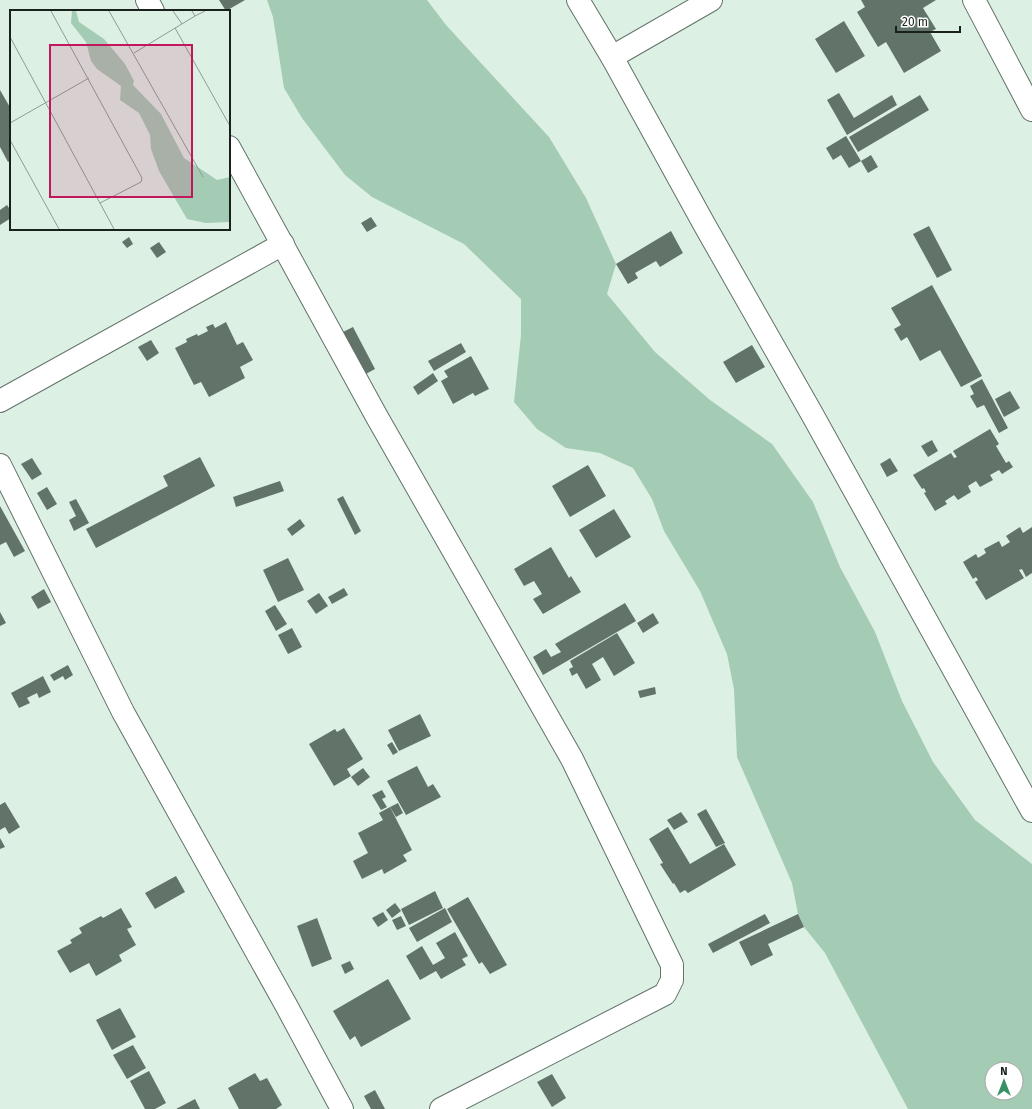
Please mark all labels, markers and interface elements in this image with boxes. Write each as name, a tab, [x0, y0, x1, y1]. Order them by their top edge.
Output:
scale bar	[896, 8, 960, 34]
inset map	[10, 10, 230, 230]
text: 20 m	[902, 15, 928, 29]
north arrow	[984, 1061, 1024, 1101]
text: N	[1000, 1065, 1008, 1078]

